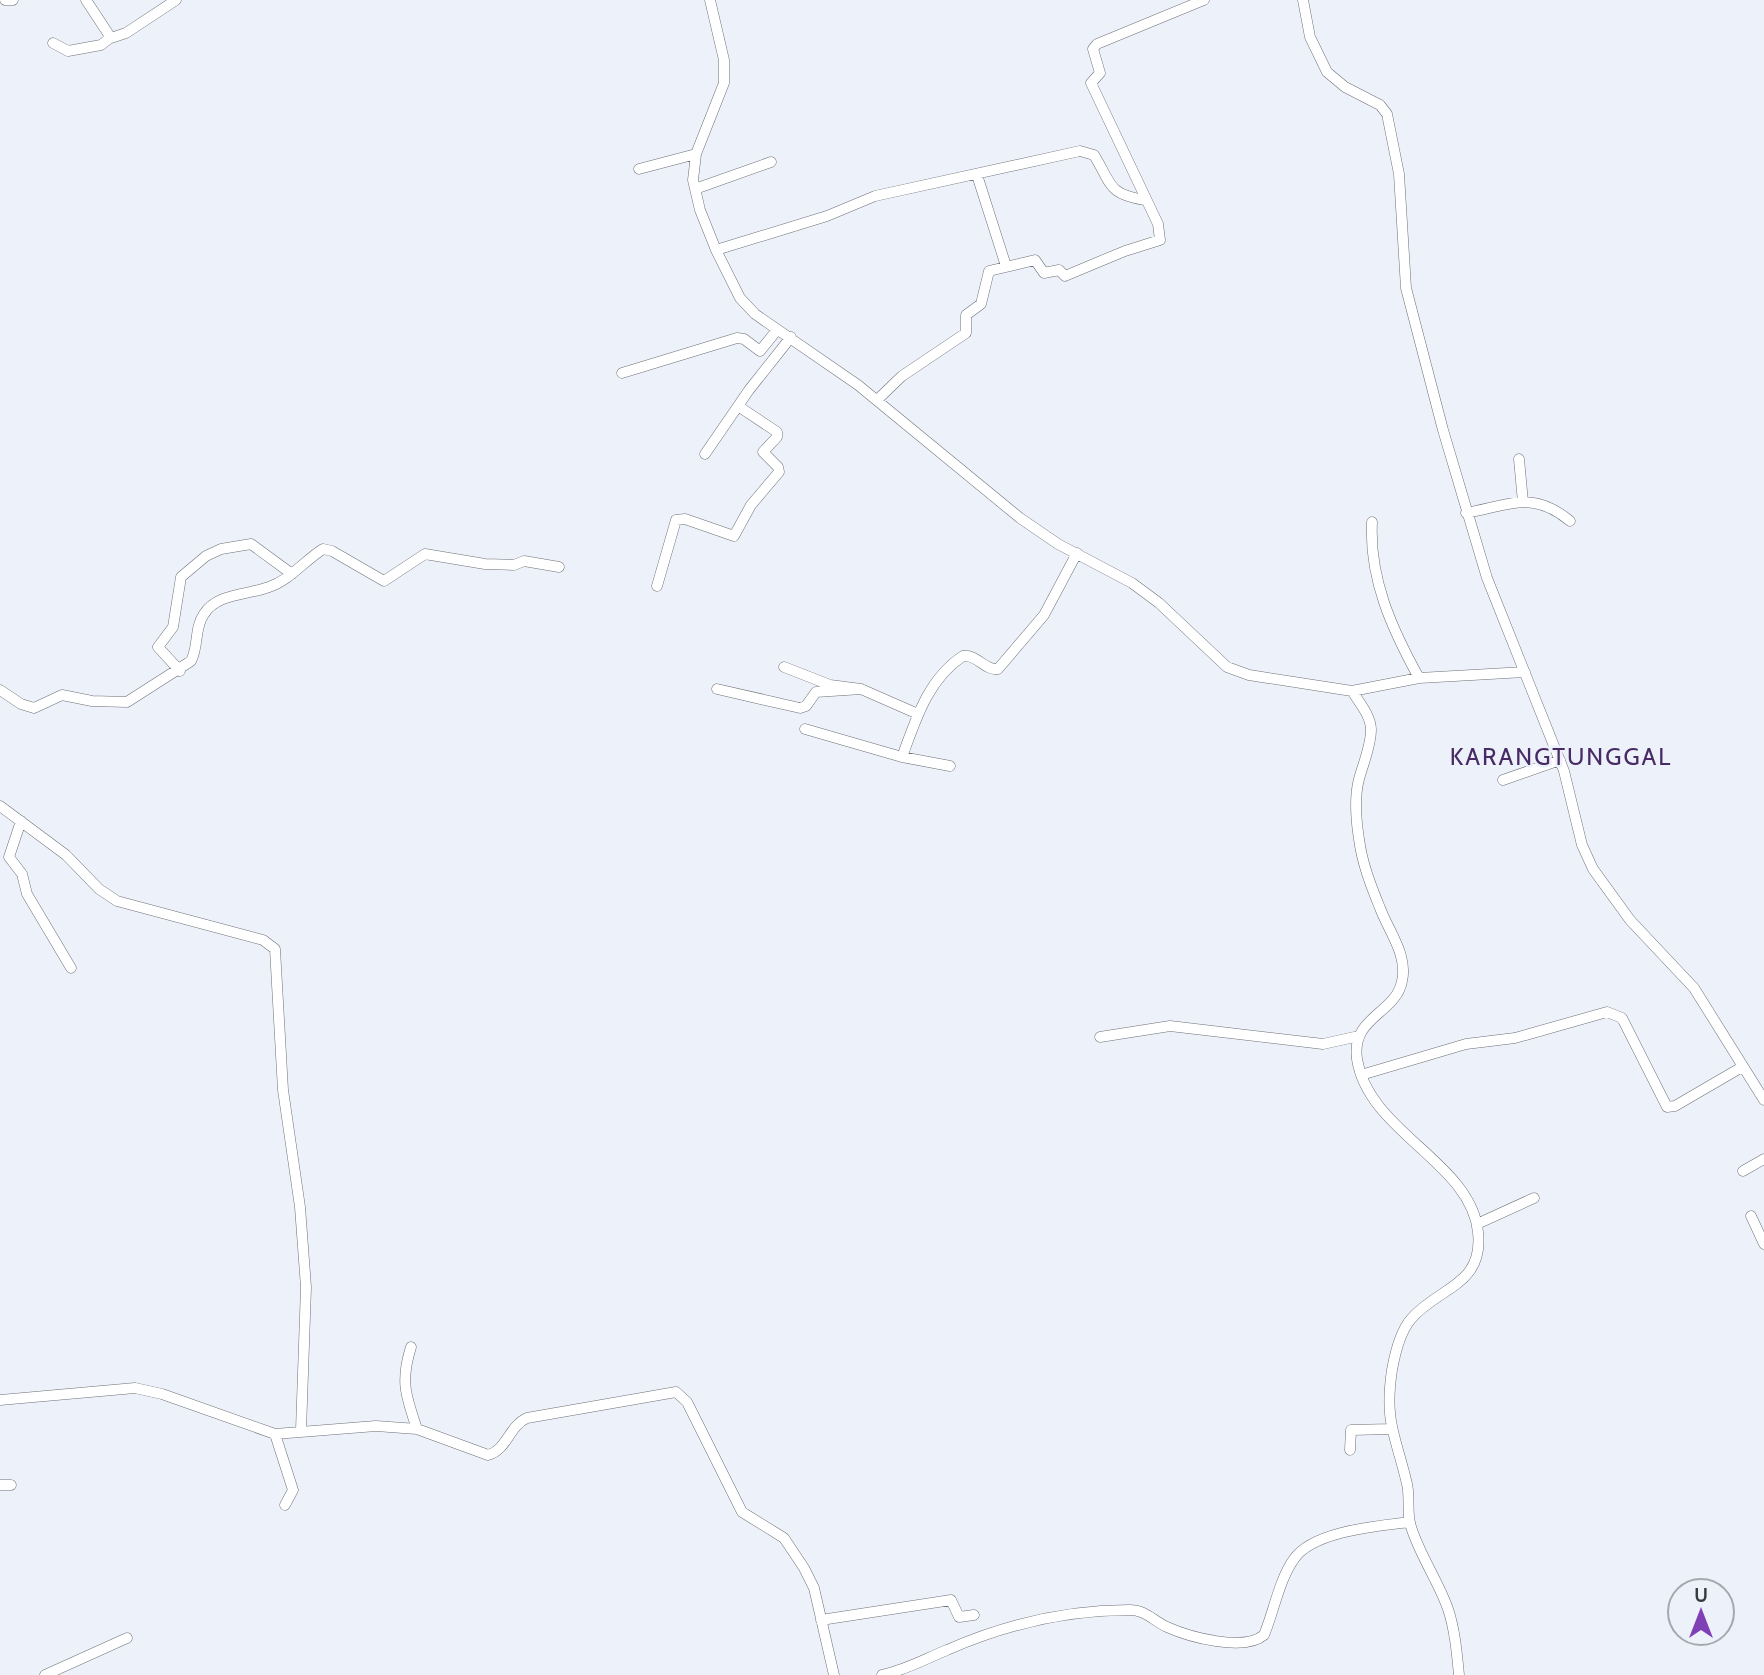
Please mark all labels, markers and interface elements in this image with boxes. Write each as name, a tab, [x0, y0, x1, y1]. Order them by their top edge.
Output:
district label: KARANGTUNGGAL	[1450, 742, 1672, 771]
north arrow	[1666, 1577, 1736, 1647]
text: U	[1694, 1584, 1708, 1607]

